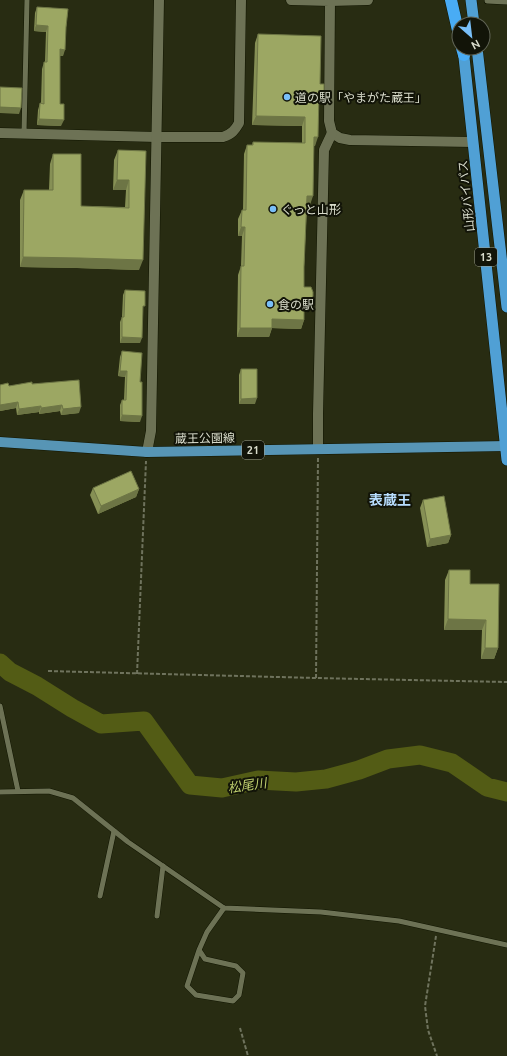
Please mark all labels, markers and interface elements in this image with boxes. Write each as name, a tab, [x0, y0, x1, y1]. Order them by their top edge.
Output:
north arrow	[451, 16, 491, 56]
text: N	[469, 38, 482, 52]
place label: 道の駅「やまがた蔵王」	[295, 91, 427, 104]
marker: 道の駅「やまがた蔵王」	[282, 92, 292, 102]
street label: 山形バイパス	[456, 160, 476, 232]
place label: ぐっと山形	[281, 203, 341, 216]
marker: ぐっと山形	[268, 204, 278, 214]
road number: 13	[475, 248, 497, 266]
place label: 食の駅	[278, 298, 314, 311]
marker: 食の駅	[265, 299, 275, 309]
street label: 蔵王公園線	[175, 431, 235, 445]
road number: 21	[242, 441, 264, 459]
district label: 表蔵王	[369, 492, 411, 508]
water label: 松尾川	[227, 775, 269, 795]

